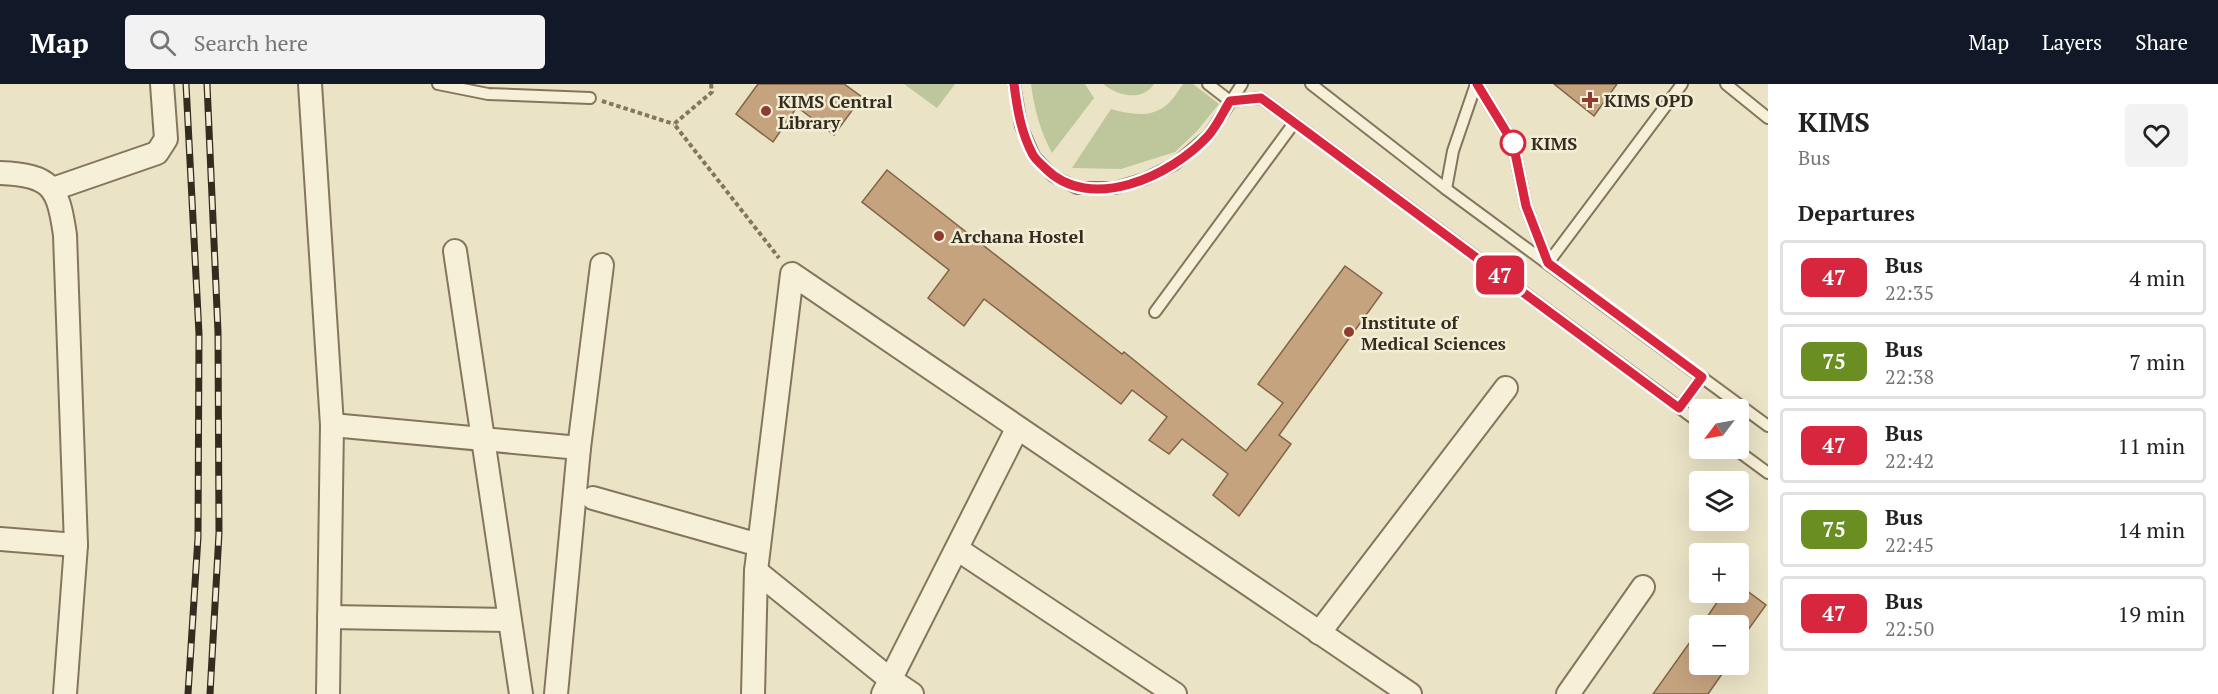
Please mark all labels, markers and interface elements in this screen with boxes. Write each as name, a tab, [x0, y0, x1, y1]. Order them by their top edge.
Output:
search box	[125, 15, 545, 69]
text: Map	[30, 24, 89, 61]
icon: search	[146, 26, 179, 59]
text: Search here	[194, 28, 308, 57]
text: Map	[1968, 28, 2009, 56]
text: Layers	[2042, 28, 2102, 56]
text: Share	[2135, 28, 2188, 56]
place label: KIMS OPD	[1604, 88, 1693, 112]
place label: KIMS Central Library	[778, 89, 893, 134]
marker: KIMS OPD	[1581, 91, 1599, 109]
text: KIMS	[1798, 103, 1870, 140]
marker: KIMS Central Library	[759, 104, 773, 118]
button: heart	[2125, 104, 2188, 167]
marker: KIMS	[1500, 130, 1526, 156]
place label: KIMS	[1531, 131, 1577, 155]
text: Bus	[1798, 144, 1830, 171]
text: Departures	[1798, 198, 1915, 227]
place label: Archana Hostel	[951, 224, 1084, 248]
marker: Archana Hostel	[932, 229, 946, 243]
text: Bus	[1885, 250, 1923, 279]
line badge: 47	[1473, 256, 1527, 294]
text: 47	[1488, 261, 1512, 289]
text: 47	[1822, 263, 1846, 291]
text: 4 min	[2129, 263, 2185, 292]
text: 22:35	[1885, 279, 1934, 306]
place label: Institute of Medical Sciences	[1361, 310, 1506, 355]
marker: Institute of Medical Sciences	[1342, 325, 1356, 339]
text: Bus	[1885, 334, 1923, 363]
text: 75	[1822, 347, 1846, 375]
text: 7 min	[2129, 347, 2185, 376]
text: 22:38	[1885, 363, 1934, 390]
north arrow	[1689, 399, 1749, 459]
map controls	[1689, 399, 1749, 675]
text: Bus	[1885, 418, 1923, 447]
text: 47	[1822, 431, 1846, 459]
text: 11 min	[2118, 431, 2185, 460]
text: 22:42	[1885, 447, 1934, 474]
button: layers	[1689, 471, 1749, 531]
text: Bus	[1885, 502, 1923, 531]
text: 75	[1822, 515, 1846, 543]
text: 14 min	[2118, 515, 2185, 544]
text: 22:45	[1885, 531, 1934, 558]
button: +	[1689, 543, 1749, 603]
text: Bus	[1885, 586, 1923, 615]
text: 47	[1822, 599, 1846, 627]
text: 19 min	[2118, 599, 2185, 628]
button: −	[1689, 615, 1749, 675]
text: 22:50	[1885, 615, 1934, 642]

